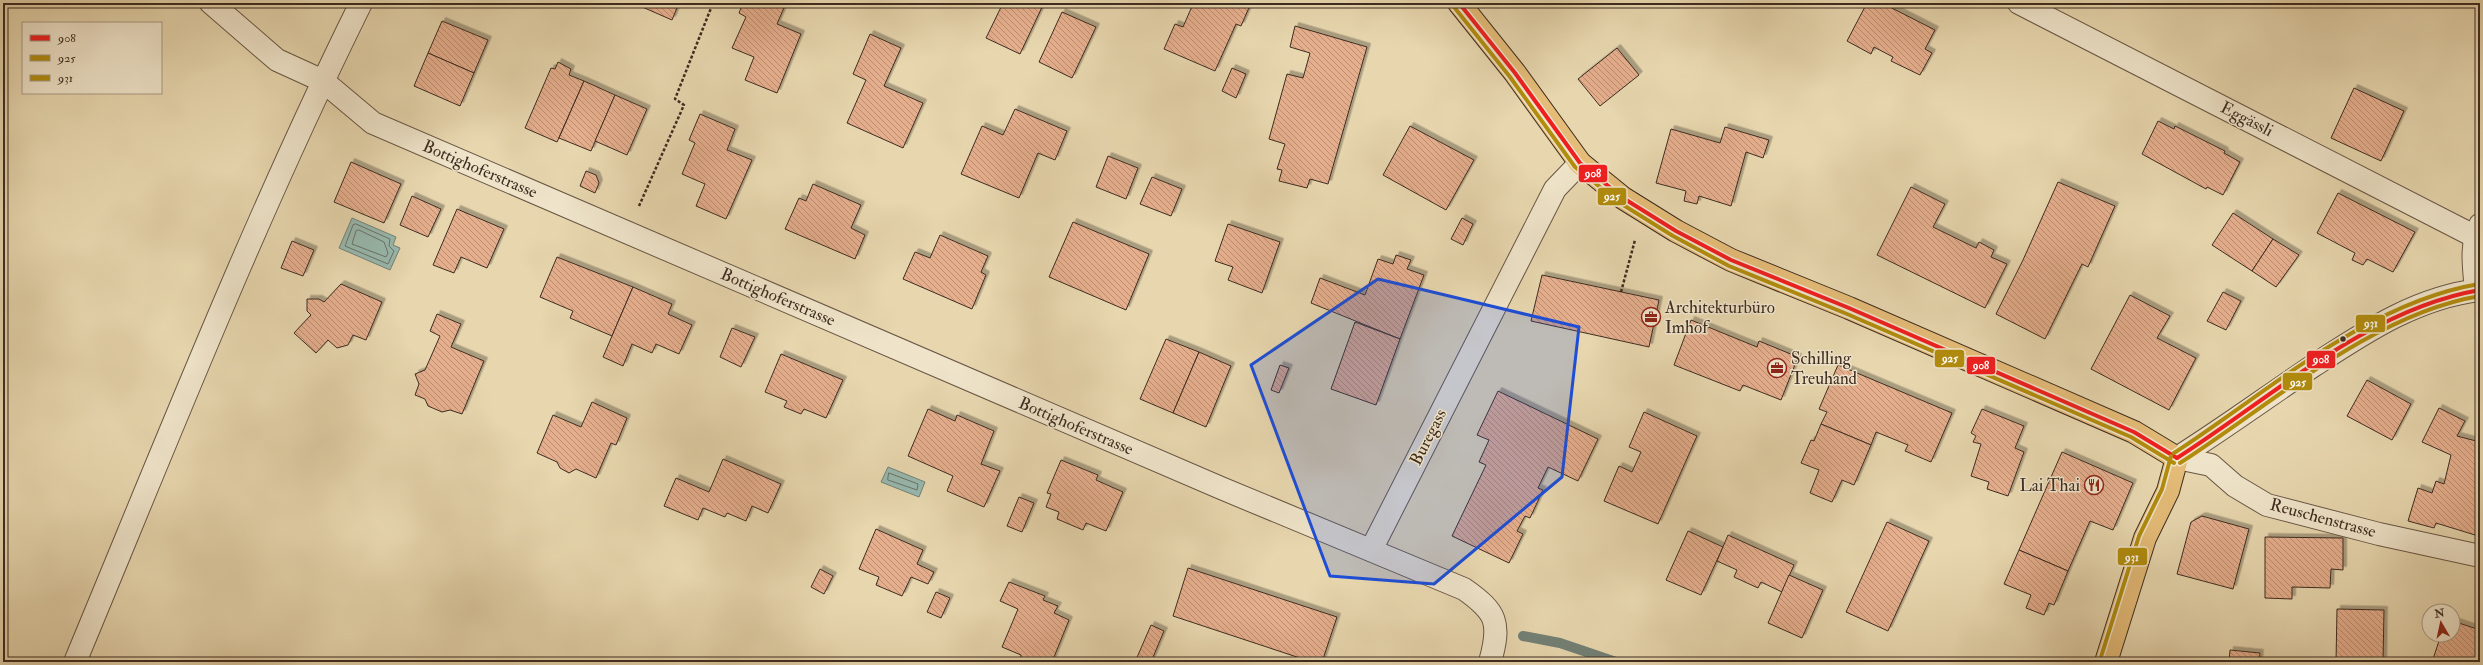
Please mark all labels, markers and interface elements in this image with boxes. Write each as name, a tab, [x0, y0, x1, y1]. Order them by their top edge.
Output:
legend	[22, 22, 162, 94]
text: 908	[57, 31, 76, 46]
text: 925	[57, 51, 76, 66]
text: 931	[57, 71, 73, 86]
street label: Eggässli	[2217, 97, 2277, 141]
street label: Bottighoferstrasse	[419, 135, 541, 203]
line badge: 908	[1578, 164, 1608, 183]
text: 908	[1584, 167, 1602, 180]
line badge: 925	[1597, 187, 1627, 206]
text: 925	[1603, 190, 1620, 203]
street label: Bottighoferstrasse	[717, 263, 839, 331]
place label: Architekturbüro Imhof	[1664, 297, 1775, 338]
office icon: Architekturbüro Imhof	[1640, 306, 1662, 328]
line badge: 931	[2355, 314, 2386, 333]
text: 931	[2363, 317, 2378, 330]
unlabelled marker	[2338, 334, 2348, 344]
place label: Schilling Treuhand	[1791, 348, 1858, 389]
line badge: 925	[1934, 349, 1965, 368]
line badge: 908	[2306, 350, 2336, 369]
text: 925	[1941, 352, 1958, 365]
text: 908	[2312, 353, 2330, 366]
line badge: 908	[1966, 356, 1996, 375]
office icon: Schilling Treuhand	[1766, 357, 1788, 379]
text: 908	[1972, 359, 1990, 372]
line badge: 925	[2282, 372, 2313, 391]
text: 925	[2289, 376, 2306, 389]
street label: Bottighoferstrasse	[1015, 392, 1137, 460]
street label: Buregass	[1405, 405, 1451, 469]
restaurant icon: Lai Thai	[2083, 474, 2105, 496]
place label: Lai Thai	[2020, 475, 2080, 496]
street label: Reuschenstrasse	[2268, 494, 2378, 542]
line badge: 931	[2117, 547, 2148, 566]
text: 931	[2124, 551, 2139, 564]
north arrow	[2421, 603, 2461, 643]
text: N	[2433, 606, 2447, 621]

